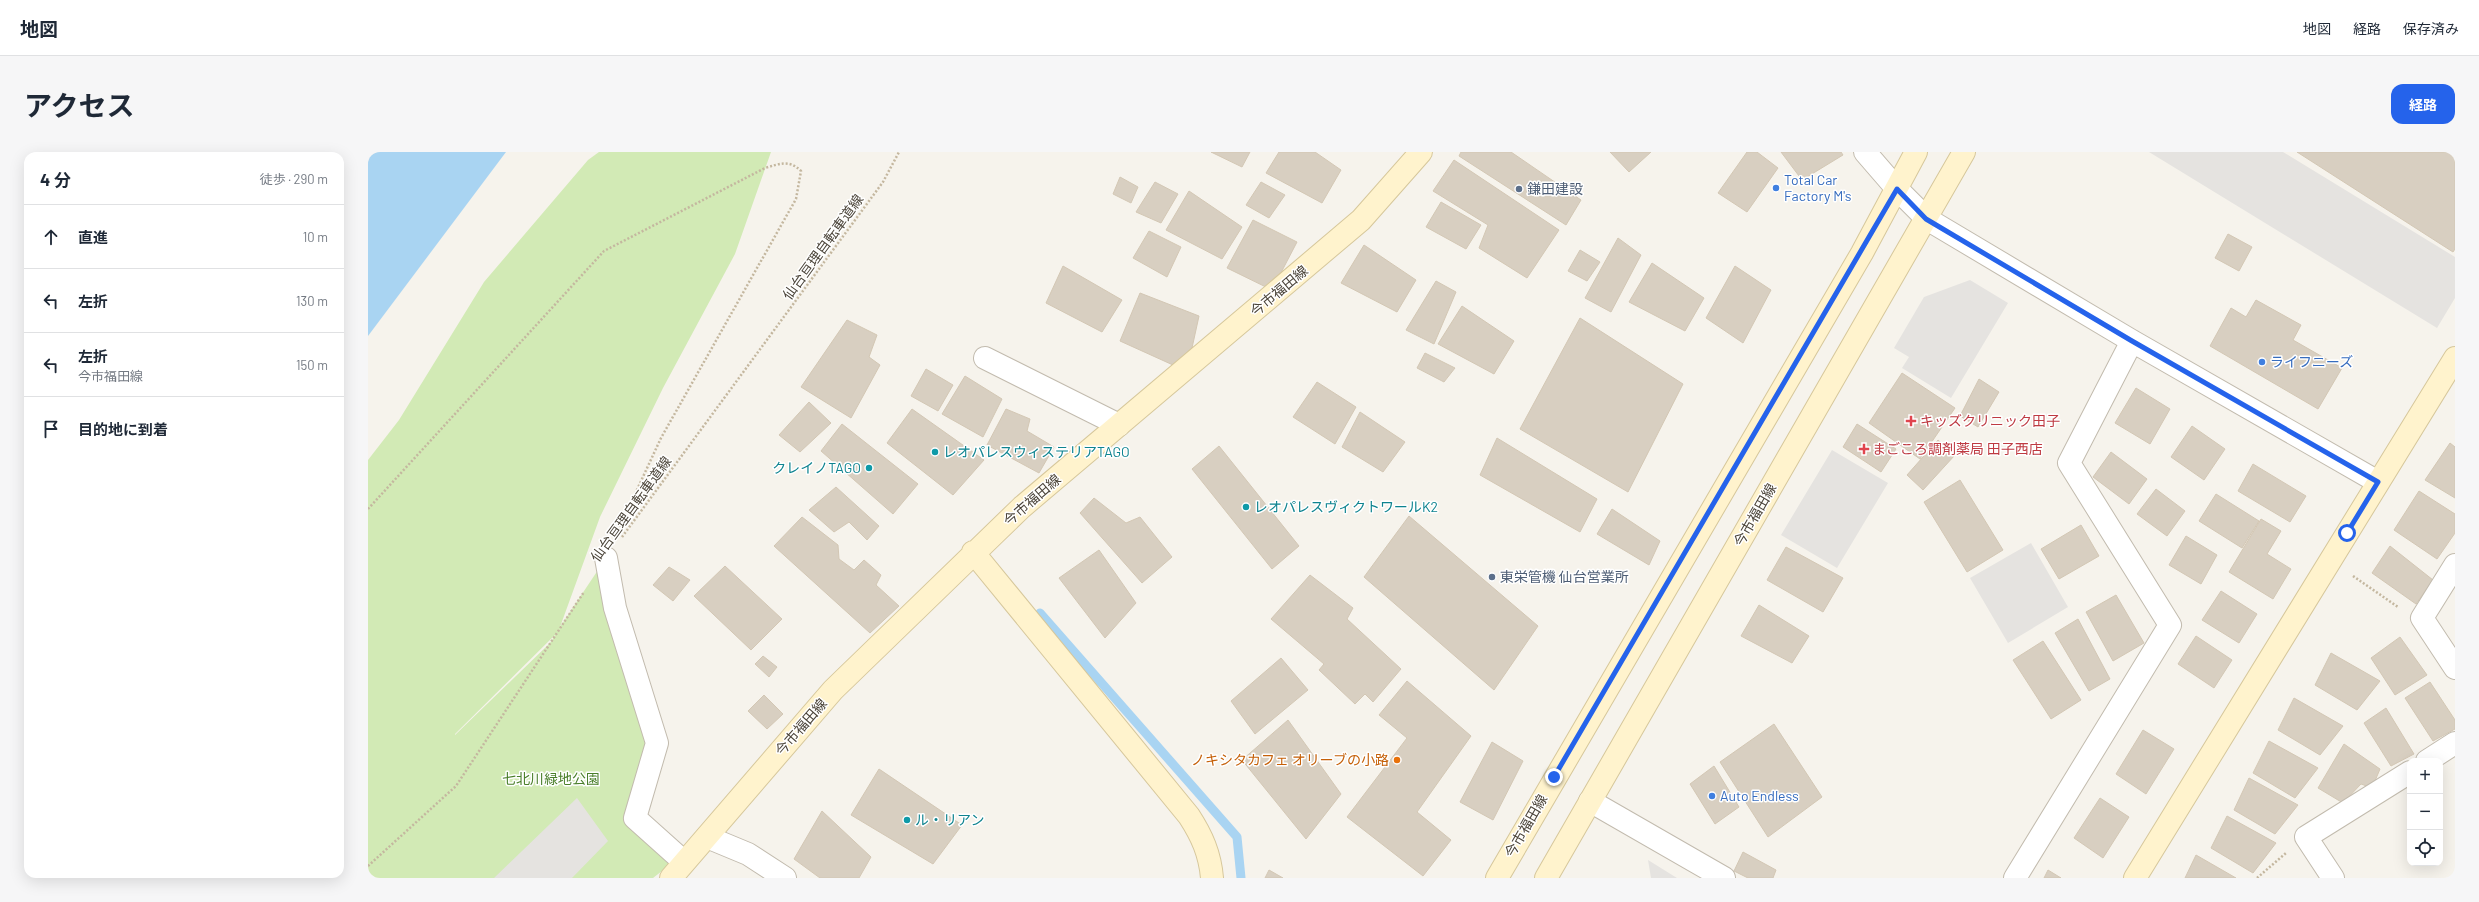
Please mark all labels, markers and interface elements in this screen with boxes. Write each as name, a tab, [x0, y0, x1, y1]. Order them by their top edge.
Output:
text: 地図	[20, 17, 58, 40]
text: 地図	[2303, 20, 2331, 37]
text: 経路	[2353, 20, 2381, 37]
text: 保存済み	[2403, 20, 2459, 37]
button: 経路	[2391, 84, 2455, 124]
text: アクセス	[24, 88, 135, 122]
text: 4 分	[40, 169, 71, 189]
text: 徒歩 · 290 m	[260, 171, 328, 187]
place label: Total Car Factory M's	[1784, 171, 1852, 204]
place label: 鎌田建設	[1527, 180, 1583, 197]
marker: Total Car Factory M's	[1771, 183, 1781, 193]
marker: 鎌田建設	[1514, 184, 1524, 194]
street label: 仙台亘理自転車道線	[779, 191, 867, 303]
icon: ahead	[40, 226, 62, 248]
text: 直進	[78, 228, 108, 246]
text: 10 m	[303, 229, 328, 245]
street label: 今市福田線	[1246, 262, 1311, 320]
icon: left	[40, 290, 62, 312]
text: 左折	[78, 292, 108, 310]
text: 130 m	[296, 293, 328, 309]
text: 左折	[78, 347, 108, 365]
place label: ライフニーズ	[2270, 353, 2353, 370]
icon: left	[40, 354, 62, 376]
text: 150 m	[296, 357, 328, 373]
marker: ライフニーズ	[2257, 357, 2267, 367]
text: 今市福田線	[78, 368, 143, 384]
place label: キッズクリニック田子	[1920, 412, 2060, 429]
marker: キッズクリニック田子	[1905, 415, 1917, 427]
icon: arrive	[40, 418, 62, 440]
text: 目的地に到着	[78, 420, 168, 438]
place label: まごころ調剤薬局 田子西店	[1872, 440, 2043, 457]
place label: レオパレスウィステリアTAGO	[943, 443, 1130, 460]
marker: まごころ調剤薬局 田子西店	[1859, 444, 1869, 454]
marker: レオパレスウィステリアTAGO	[930, 447, 940, 457]
street label: 仙台亘理自転車道線	[587, 453, 675, 565]
place label: クレイノTAGO	[772, 459, 861, 476]
marker: クレイノTAGO	[864, 463, 874, 473]
street label: 今市福田線	[1000, 470, 1064, 529]
street label: 今市福田線	[1730, 480, 1779, 549]
place label: レオパレスヴィクトワールK2	[1254, 498, 1438, 515]
marker: レオパレスヴィクトワールK2	[1241, 502, 1251, 512]
route start	[2338, 524, 2356, 542]
place label: 東栄管機 仙台営業所	[1500, 568, 1629, 585]
marker: 東栄管機 仙台営業所	[1487, 572, 1497, 582]
street label: 今市福田線	[771, 695, 830, 759]
place label: ノキシタカフェ オリーブの小路	[1191, 751, 1389, 768]
marker: ノキシタカフェ オリーブの小路	[1392, 755, 1402, 765]
map controls	[2407, 758, 2443, 866]
button: +	[2407, 758, 2443, 794]
route end	[1545, 768, 1563, 786]
park label: 七北川緑地公園	[502, 770, 600, 787]
place label: Auto Endless	[1720, 787, 1799, 804]
street label: 今市福田線	[1501, 791, 1550, 860]
marker: Auto Endless	[1707, 791, 1717, 801]
button: −	[2407, 794, 2443, 830]
place label: ル・リアン	[915, 811, 984, 828]
marker: ル・リアン	[902, 815, 912, 825]
button: locate	[2407, 830, 2443, 866]

